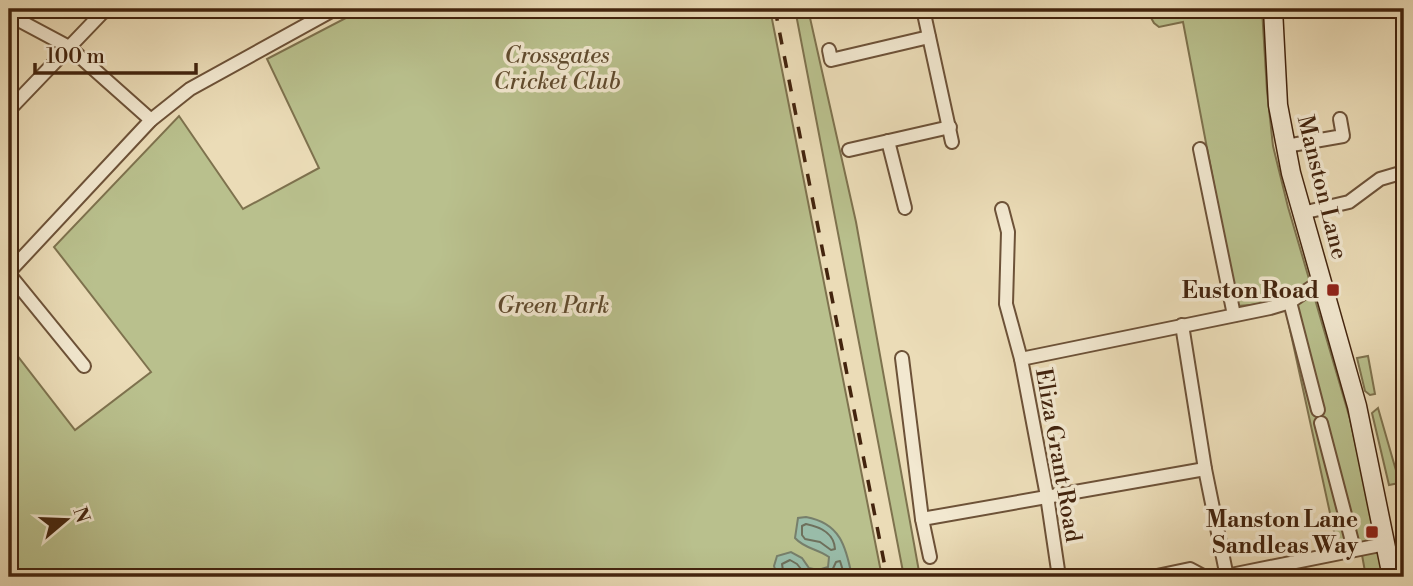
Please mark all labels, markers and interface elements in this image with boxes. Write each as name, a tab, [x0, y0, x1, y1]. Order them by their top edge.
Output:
scale bar	[35, 32, 196, 76]
park label: Crossgates Cricket Club	[493, 42, 621, 96]
text: 100 m	[46, 44, 105, 70]
street label: Manston Lane	[1291, 112, 1353, 262]
place label: Euston Road	[1182, 277, 1319, 305]
marker: Euston Road	[1325, 282, 1341, 298]
park label: Green Park	[497, 292, 609, 320]
street label: Eliza Grant Road	[1029, 366, 1087, 544]
north arrow	[32, 484, 102, 554]
text: N	[67, 504, 95, 526]
place label: Manston Lane Sandleas Way	[1206, 506, 1358, 560]
marker: Manston Lane Sandleas Way	[1364, 524, 1380, 540]

